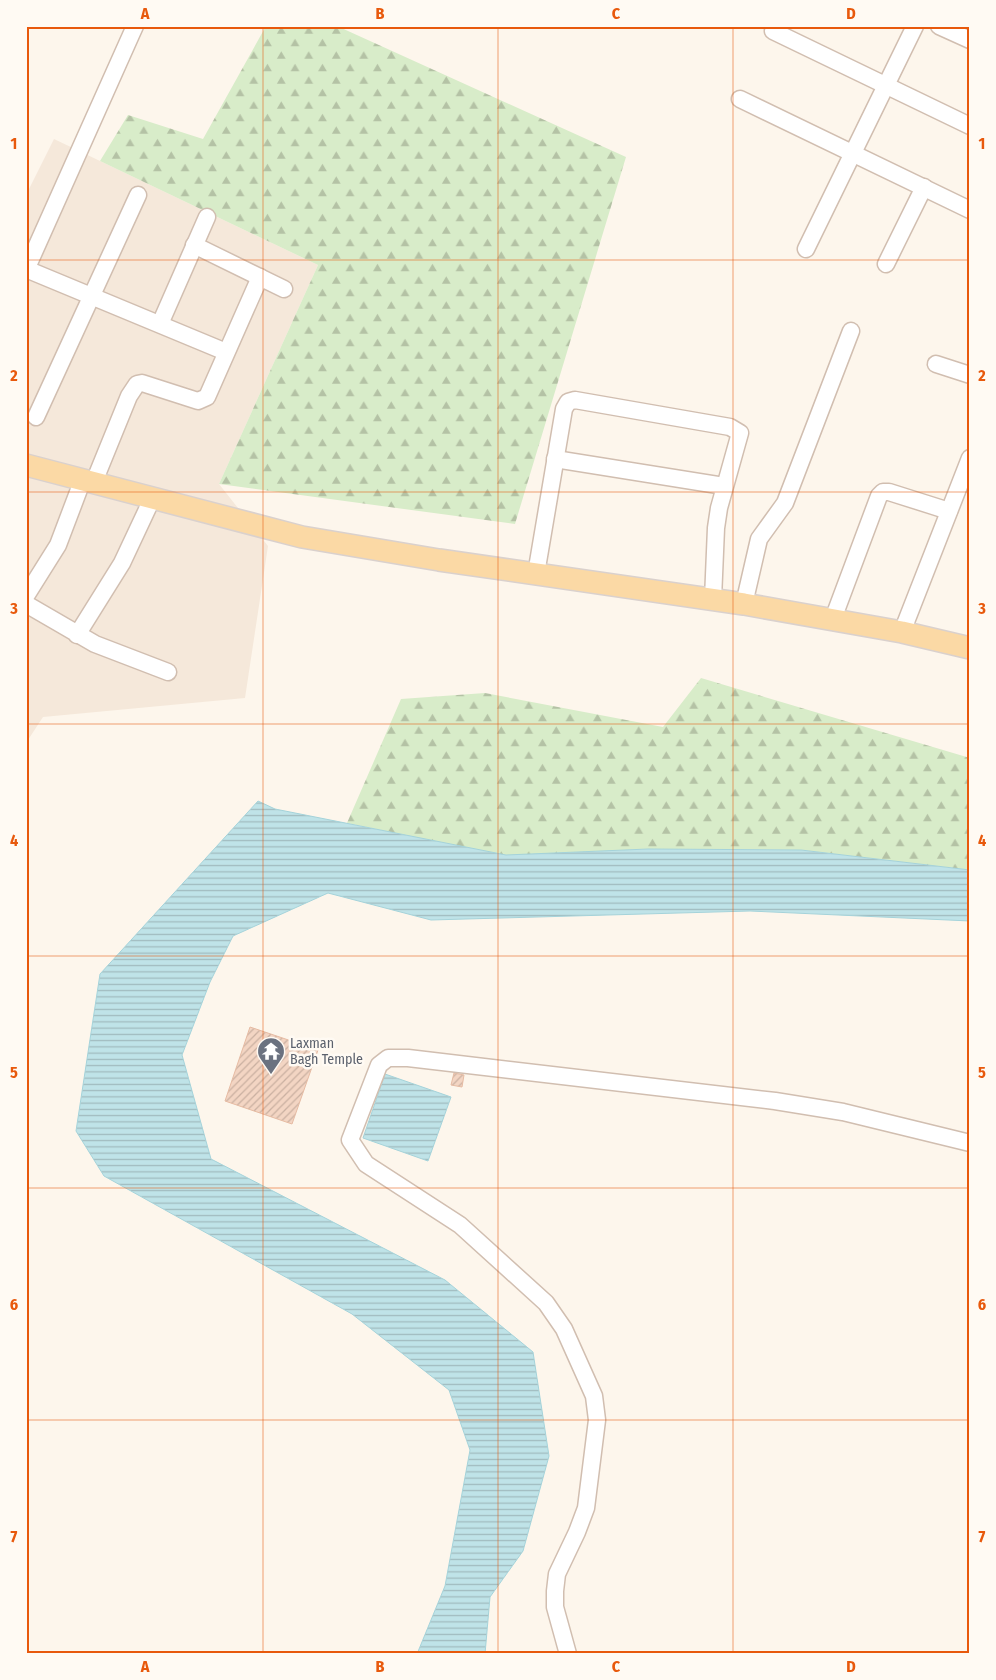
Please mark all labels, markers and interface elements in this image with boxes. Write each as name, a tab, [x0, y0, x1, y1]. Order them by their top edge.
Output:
text: A	[140, 4, 150, 23]
text: B	[376, 4, 385, 23]
text: C	[612, 4, 621, 23]
text: D	[846, 4, 856, 23]
text: 1	[11, 134, 17, 153]
text: 1	[979, 134, 985, 153]
text: 2	[9, 366, 18, 385]
text: 2	[977, 366, 986, 385]
text: 3	[9, 599, 18, 618]
text: 3	[977, 599, 986, 618]
text: 4	[10, 831, 18, 850]
text: 4	[978, 831, 986, 850]
place label: Laxman Bagh Temple	[290, 1035, 363, 1068]
temple icon: Laxman Bagh Temple	[256, 1036, 286, 1075]
text: 5	[10, 1063, 18, 1082]
text: 5	[978, 1063, 986, 1082]
text: 6	[10, 1295, 18, 1314]
text: 6	[978, 1295, 986, 1314]
text: 7	[11, 1527, 18, 1546]
text: 7	[979, 1527, 986, 1546]
text: A	[140, 1657, 150, 1676]
text: B	[376, 1657, 385, 1676]
text: C	[612, 1657, 621, 1676]
text: D	[846, 1657, 856, 1676]

